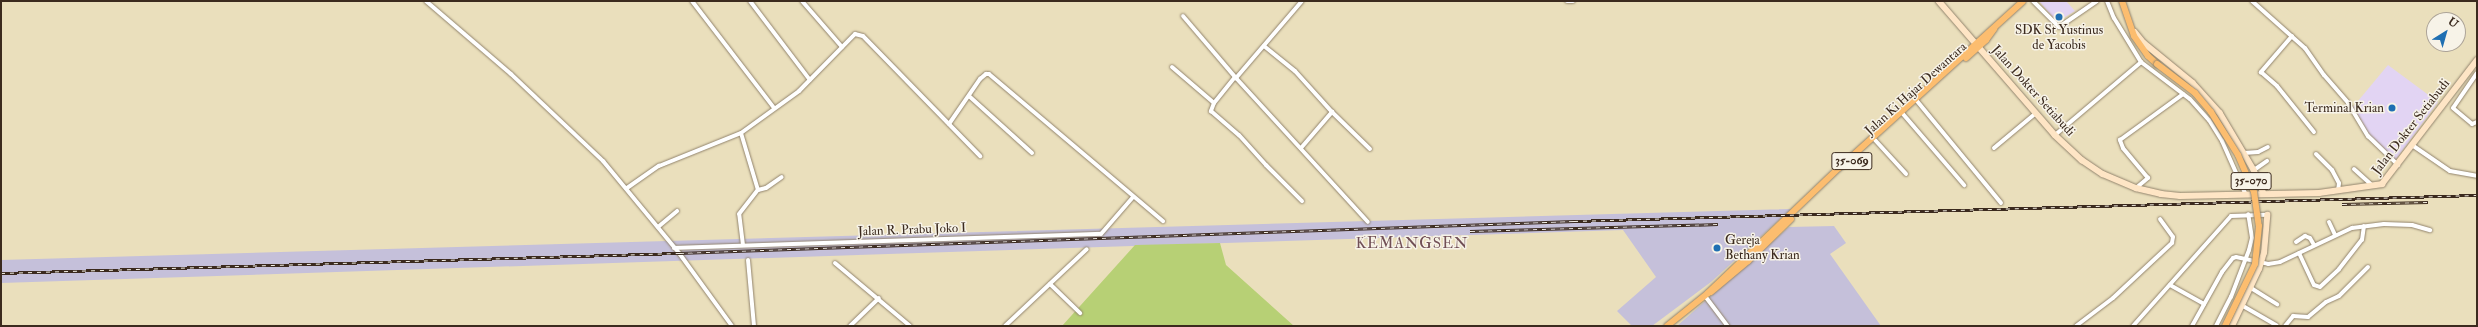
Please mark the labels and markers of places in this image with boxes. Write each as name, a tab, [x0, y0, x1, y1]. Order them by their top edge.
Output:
marker: SDK St Yustinus de Yacobis	[2054, 12, 2064, 22]
place label: SDK St Yustinus de Yacobis	[2015, 23, 2103, 54]
place label: Terminal Krian	[2305, 100, 2384, 116]
marker: Terminal Krian	[2387, 103, 2397, 113]
place label: Gereja Bethany Krian	[1725, 233, 1800, 264]
marker: Gereja Bethany Krian	[1712, 243, 1722, 253]

